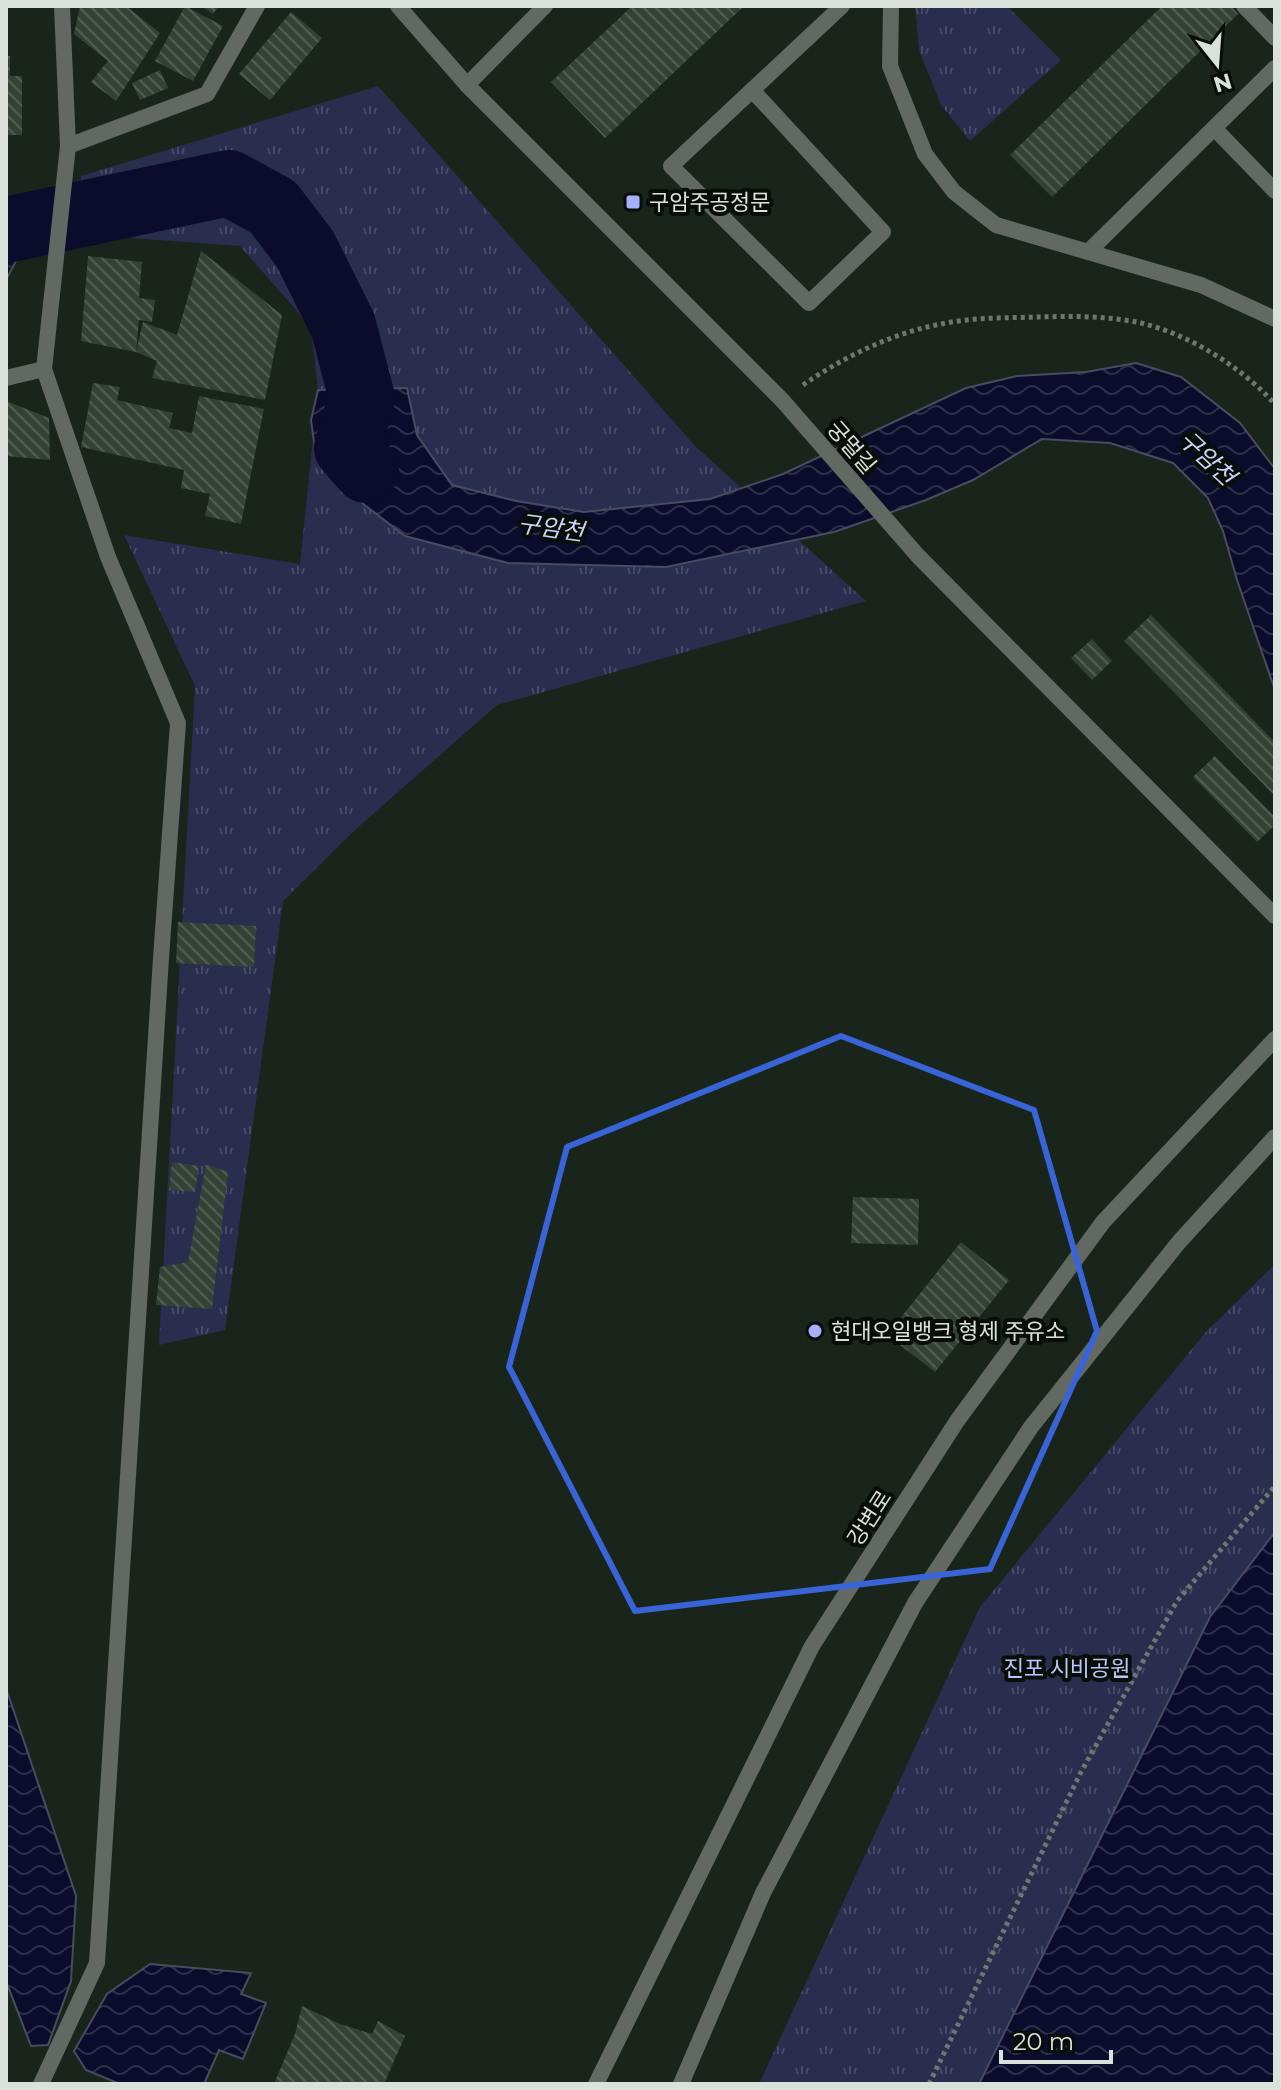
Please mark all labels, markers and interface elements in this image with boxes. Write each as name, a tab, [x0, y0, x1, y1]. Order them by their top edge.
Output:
north arrow	[1177, 24, 1257, 104]
text: N	[1210, 67, 1235, 98]
place label: 구암주공정문	[649, 189, 770, 216]
marker: 구암주공정문	[624, 193, 642, 211]
street label: 궁멀길	[822, 416, 882, 479]
water label: 구암천	[1173, 424, 1244, 493]
water label: 구암천	[516, 509, 589, 547]
place label: 현대오일뱅크 형제 주유소	[831, 1318, 1065, 1345]
marker: 현대오일뱅크 형제 주유소	[806, 1322, 824, 1340]
street label: 강변로	[842, 1485, 897, 1551]
park label: 진포 시비공원	[1003, 1655, 1131, 1682]
scale bar	[1001, 2014, 1111, 2064]
text: 20 m	[1013, 2027, 1074, 2056]

